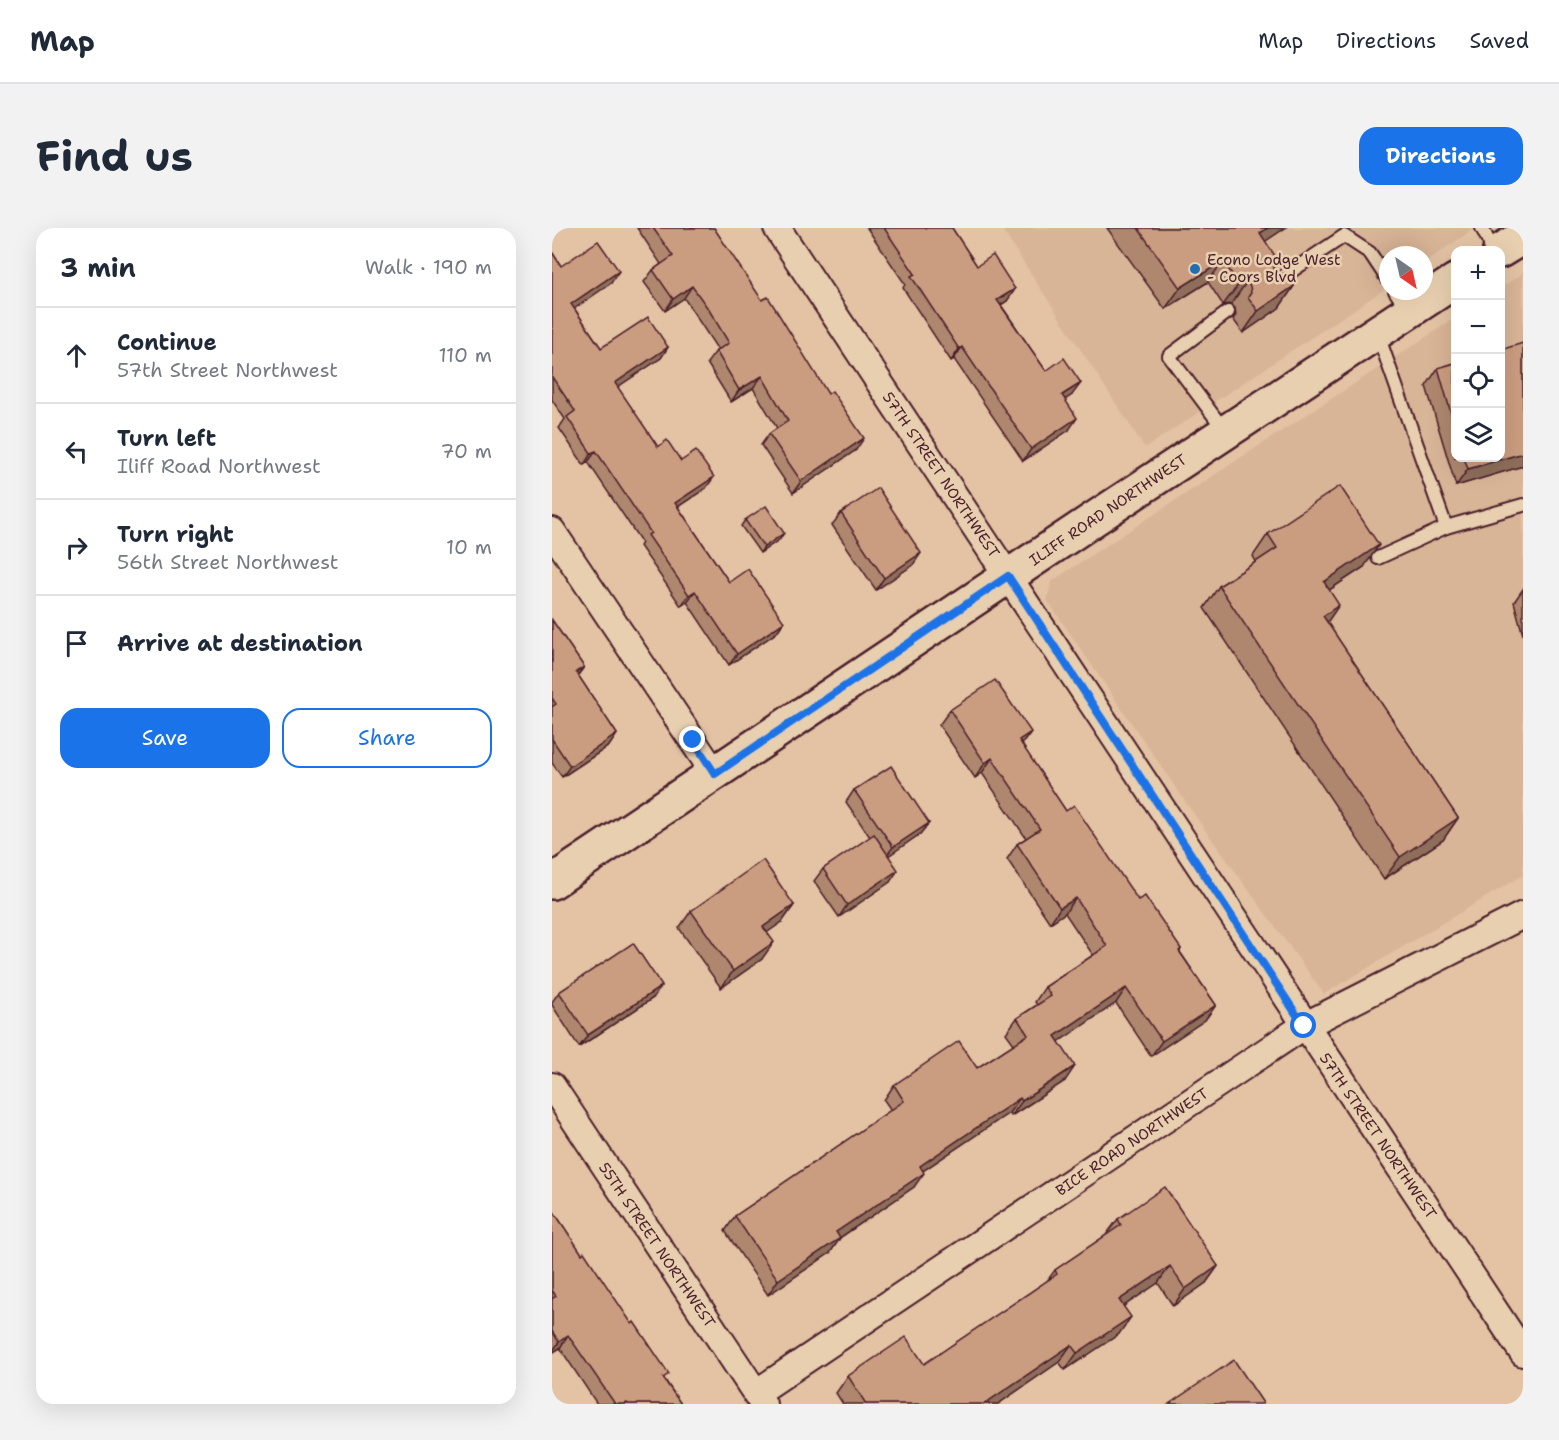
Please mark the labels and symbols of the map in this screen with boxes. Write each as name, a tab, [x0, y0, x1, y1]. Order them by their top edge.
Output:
north arrow	[1379, 246, 1433, 300]
place label: Econo Lodge West - Coors Blvd	[1207, 250, 1340, 287]
marker: Econo Lodge West - Coors Blvd	[1188, 262, 1202, 276]
street label: 57TH STREET NORTHWEST	[878, 388, 1004, 562]
street label: ILIFF ROAD NORTHWEST	[1025, 450, 1191, 570]
route end	[679, 726, 705, 752]
route start	[1290, 1012, 1316, 1038]
street label: 57TH STREET NORTHWEST	[1315, 1049, 1441, 1223]
street label: BICE ROAD NORTHWEST	[1052, 1083, 1212, 1201]
street label: 55TH STREET NORTHWEST	[594, 1158, 720, 1332]

